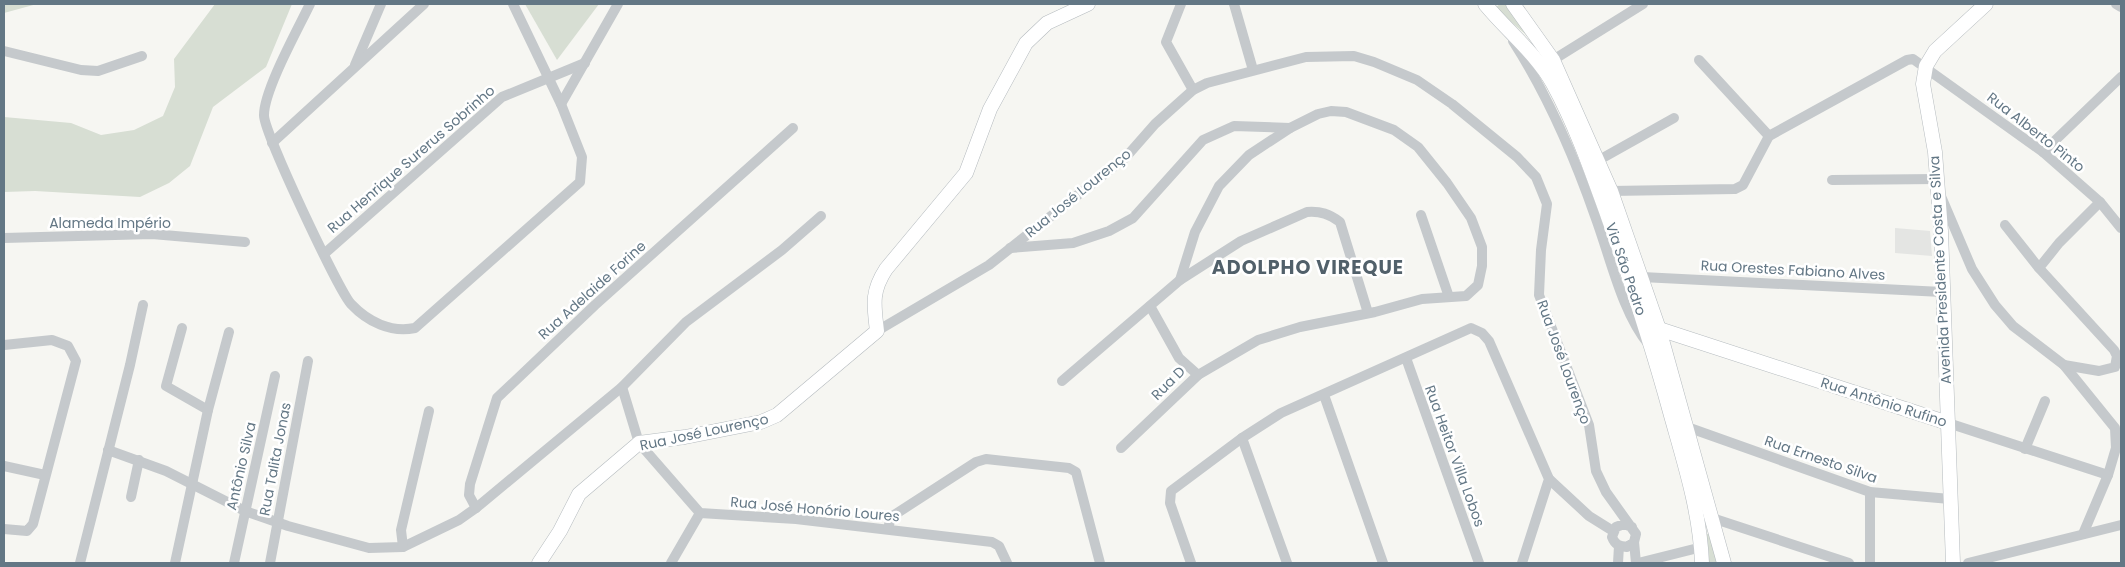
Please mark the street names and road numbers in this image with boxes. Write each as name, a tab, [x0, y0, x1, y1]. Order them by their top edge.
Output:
street label: Rua Henrique Surerus Sobrinho	[323, 81, 499, 237]
street label: Rua Alberto Pinto	[1983, 87, 2089, 177]
street label: Rua José Lourenço	[1021, 144, 1135, 242]
street label: Avenida Presidente Costa e Silva	[1924, 155, 1956, 385]
street label: Alameda Império	[49, 213, 171, 233]
street label: Via São Pedro	[1601, 220, 1651, 318]
street label: Rua Adelaide Forine	[534, 236, 651, 344]
street label: Rua Orestes Fabiano Alves	[1700, 255, 1886, 285]
street label: Rua José Lourenço	[1532, 297, 1596, 427]
street label: Rua D	[1147, 362, 1189, 404]
street label: Rua Antônio Rufino	[1818, 372, 1950, 432]
street label: Rua Heitor Villa Lobos	[1420, 382, 1490, 530]
street label: Rua Talita Jonas	[254, 401, 296, 517]
street label: Rua José Lourenço	[638, 409, 770, 455]
street label: Antônio Silva	[221, 420, 261, 512]
street label: Rua Ernesto Silva	[1762, 430, 1880, 488]
street label: Rua José Honório Loures	[730, 492, 900, 526]

